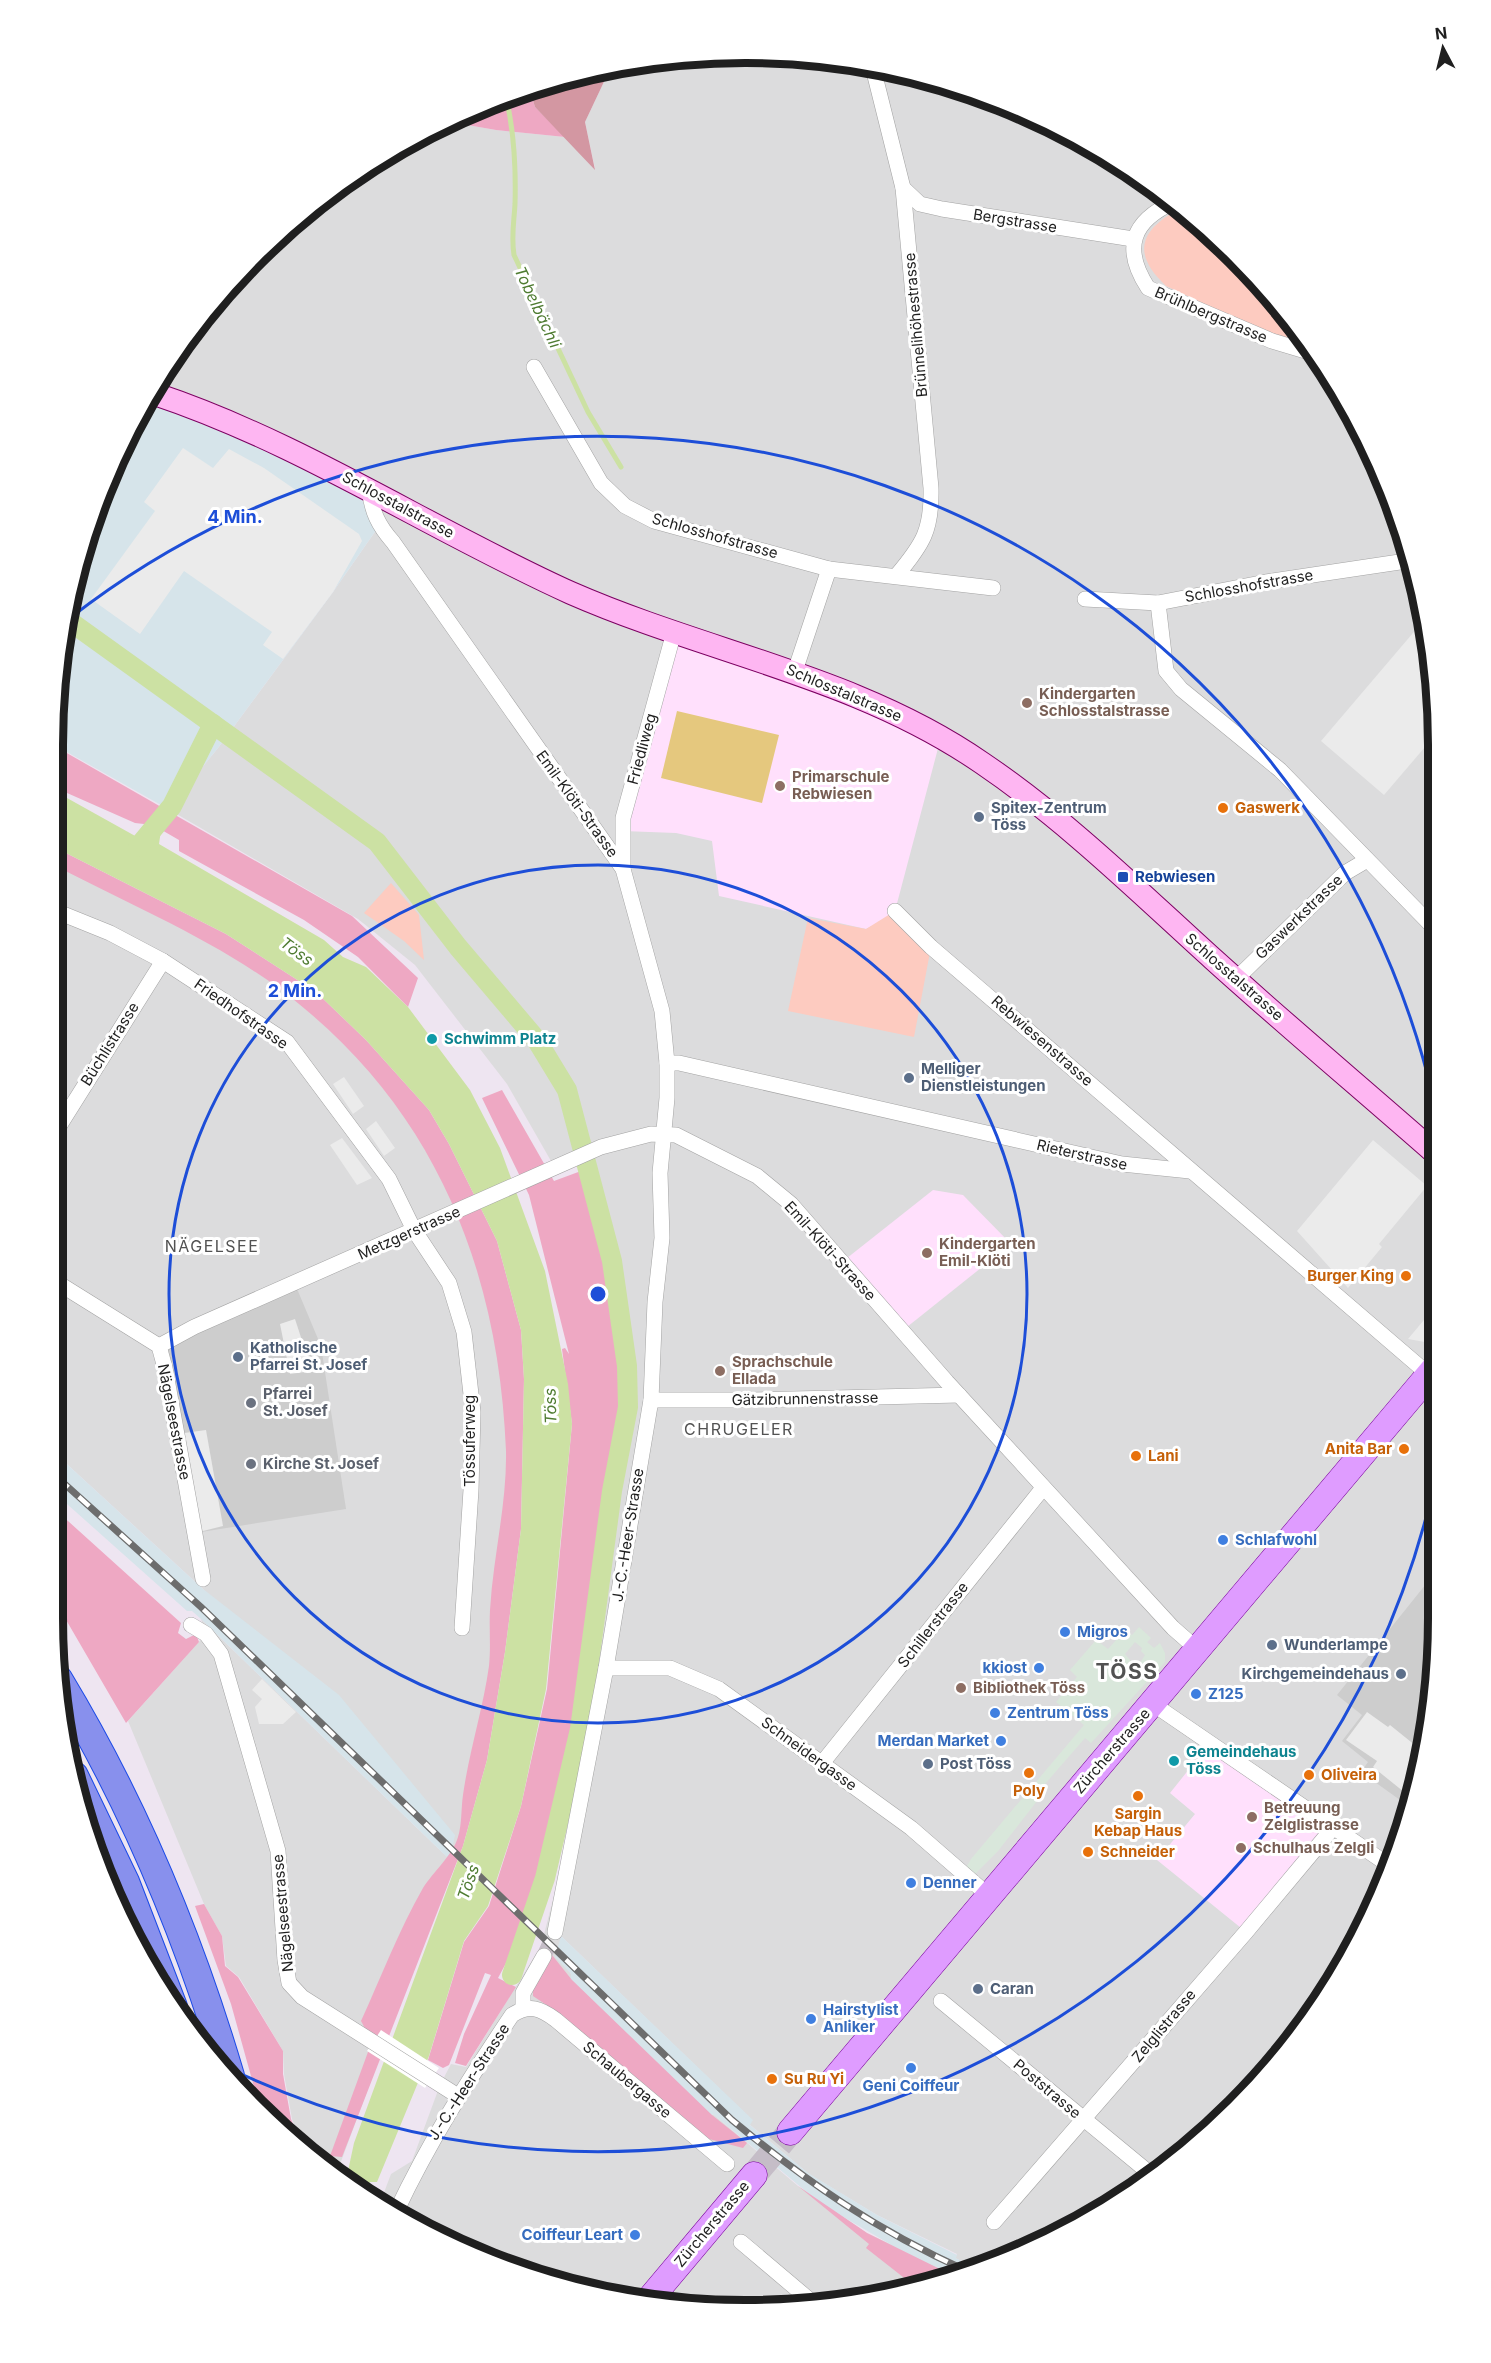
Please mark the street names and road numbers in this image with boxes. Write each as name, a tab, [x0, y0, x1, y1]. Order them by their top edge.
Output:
street label: Bergstrasse	[972, 205, 1058, 237]
street label: Brünnelihöhestrasse	[900, 252, 931, 398]
street label: Brühlbergstrasse	[1152, 282, 1271, 347]
street label: Schlosstalstrasse	[339, 467, 457, 542]
street label: Schlosshofstrasse	[650, 508, 780, 563]
street label: Schlosshofstrasse	[1183, 565, 1315, 606]
street label: Schlosstalstrasse	[783, 660, 905, 726]
street label: Friedliweg	[623, 711, 660, 787]
street label: Emil-Klöti-Strasse	[532, 746, 623, 861]
street label: Gaswerkstrasse	[1251, 870, 1346, 963]
street label: Schlosstalstrasse	[1181, 929, 1287, 1024]
street label: Friedhofstrasse	[191, 974, 292, 1053]
street label: Rebwiesenstrasse	[988, 991, 1097, 1090]
street label: Büchlistrasse	[76, 998, 143, 1089]
street label: Rieterstrasse	[1035, 1135, 1129, 1174]
street label: Emil-Klöti-Strasse	[781, 1197, 880, 1304]
street label: Metzgerstrasse	[355, 1201, 463, 1264]
street label: Nägelseestrasse	[154, 1362, 195, 1482]
street label: Gätzibrunnenstrasse	[731, 1388, 879, 1409]
street label: Tössuferweg	[460, 1395, 479, 1487]
street label: J.-C.-Heer-Strasse	[608, 1467, 647, 1603]
street label: Schillerstrasse	[893, 1578, 972, 1671]
street label: Zürcherstrasse	[1069, 1704, 1154, 1797]
street label: Schneidergasse	[758, 1712, 861, 1795]
street label: Nägelseestrasse	[268, 1853, 297, 1973]
street label: Zelglistrasse	[1127, 1985, 1200, 2066]
street label: J.-C.-Heer-Strasse	[424, 2020, 513, 2144]
street label: Schaubergasse	[579, 2037, 676, 2122]
street label: Poststrasse	[1010, 2055, 1085, 2122]
street label: Zürcherstrasse	[670, 2177, 753, 2271]

